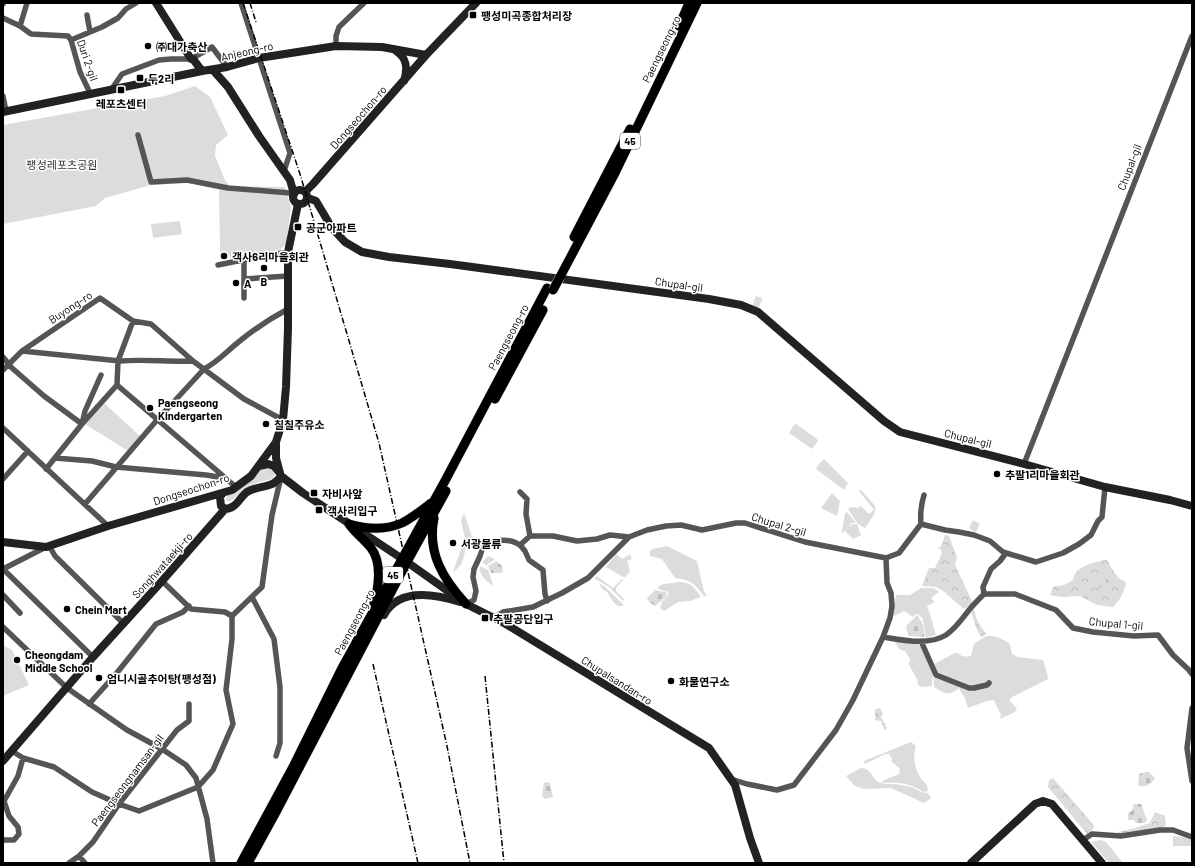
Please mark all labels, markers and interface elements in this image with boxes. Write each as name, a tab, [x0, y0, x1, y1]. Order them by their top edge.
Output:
place label: 팽성미곡종합처리장	[481, 9, 572, 22]
marker: 팽성미곡종합처리장	[468, 10, 478, 20]
street label: Paengseong-ro	[639, 13, 683, 85]
street label: Duri 2-gil	[75, 38, 101, 82]
street label: Anjeong-ro	[220, 39, 274, 63]
place label: ㈜대가축산	[156, 40, 207, 53]
marker: ㈜대가축산	[143, 41, 153, 51]
place label: 두2리	[148, 72, 174, 85]
marker: 두2리	[135, 73, 145, 83]
street label: Dongseochon-ro	[327, 83, 389, 151]
marker: 레포츠센터	[116, 85, 126, 95]
place label: 레포츠센터	[96, 97, 146, 110]
road number: 45	[620, 133, 640, 149]
street label: Chupal-gil	[1114, 142, 1144, 192]
park label: 팽성레포츠공원	[27, 158, 97, 171]
place label: 공군아파트	[306, 221, 357, 234]
marker: 공군아파트	[293, 222, 303, 232]
place label: 객사6리마을회관	[232, 250, 309, 263]
marker: 객사6리마을회관	[219, 251, 229, 261]
marker: B	[259, 263, 269, 273]
street label: Chupal-gil	[654, 274, 704, 294]
place label: B	[261, 275, 268, 288]
place label: A	[244, 277, 252, 290]
marker: A	[231, 278, 241, 288]
street label: Buyong-ro	[46, 288, 94, 326]
street label: Paengseong-ro	[485, 302, 531, 372]
place label: Paengseong Kindergarten	[158, 396, 222, 422]
marker: Paengseong Kindergarten	[145, 403, 155, 413]
place label: 칠칠주유소	[274, 418, 325, 431]
marker: 칠칠주유소	[261, 419, 271, 429]
street label: Chupal-gil	[943, 426, 993, 450]
place label: 추팔1리마을회관	[1005, 468, 1080, 481]
marker: 추팔1리마을회관	[992, 469, 1002, 479]
street label: Dongseochon-ro	[151, 471, 231, 507]
place label: 자비사앞	[322, 487, 362, 500]
marker: 자비사앞	[309, 488, 319, 498]
place label: 객사리입구	[327, 504, 378, 517]
marker: 객사리입구	[314, 505, 324, 515]
street label: Chupal 2-gil	[750, 510, 808, 538]
street label: Songhwataekji-ro	[129, 529, 195, 601]
place label: 서광물류	[461, 537, 501, 550]
marker: 서광물류	[448, 538, 458, 548]
road number: 45	[383, 567, 403, 583]
street label: Paengseong-ro	[331, 587, 377, 657]
place label: Chein Mart	[75, 603, 127, 616]
marker: Chein Mart	[62, 604, 72, 614]
place label: 추팔공단입구	[493, 612, 554, 625]
marker: 추팔공단입구	[480, 613, 490, 623]
street label: Chupal 1-gil	[1088, 614, 1144, 632]
place label: Cheongdam Middle School	[25, 648, 93, 674]
street label: Chupalsandan-ro	[579, 653, 655, 707]
marker: Cheongdam Middle School	[12, 655, 22, 665]
place label: 엄니시골추어탕(팽성점)	[107, 672, 216, 685]
marker: 엄니시골추어탕(팽성점)	[94, 673, 104, 683]
place label: 화물연구소	[679, 675, 730, 688]
marker: 화물연구소	[666, 676, 676, 686]
street label: Paengseongnamsan-gil	[88, 732, 166, 828]

